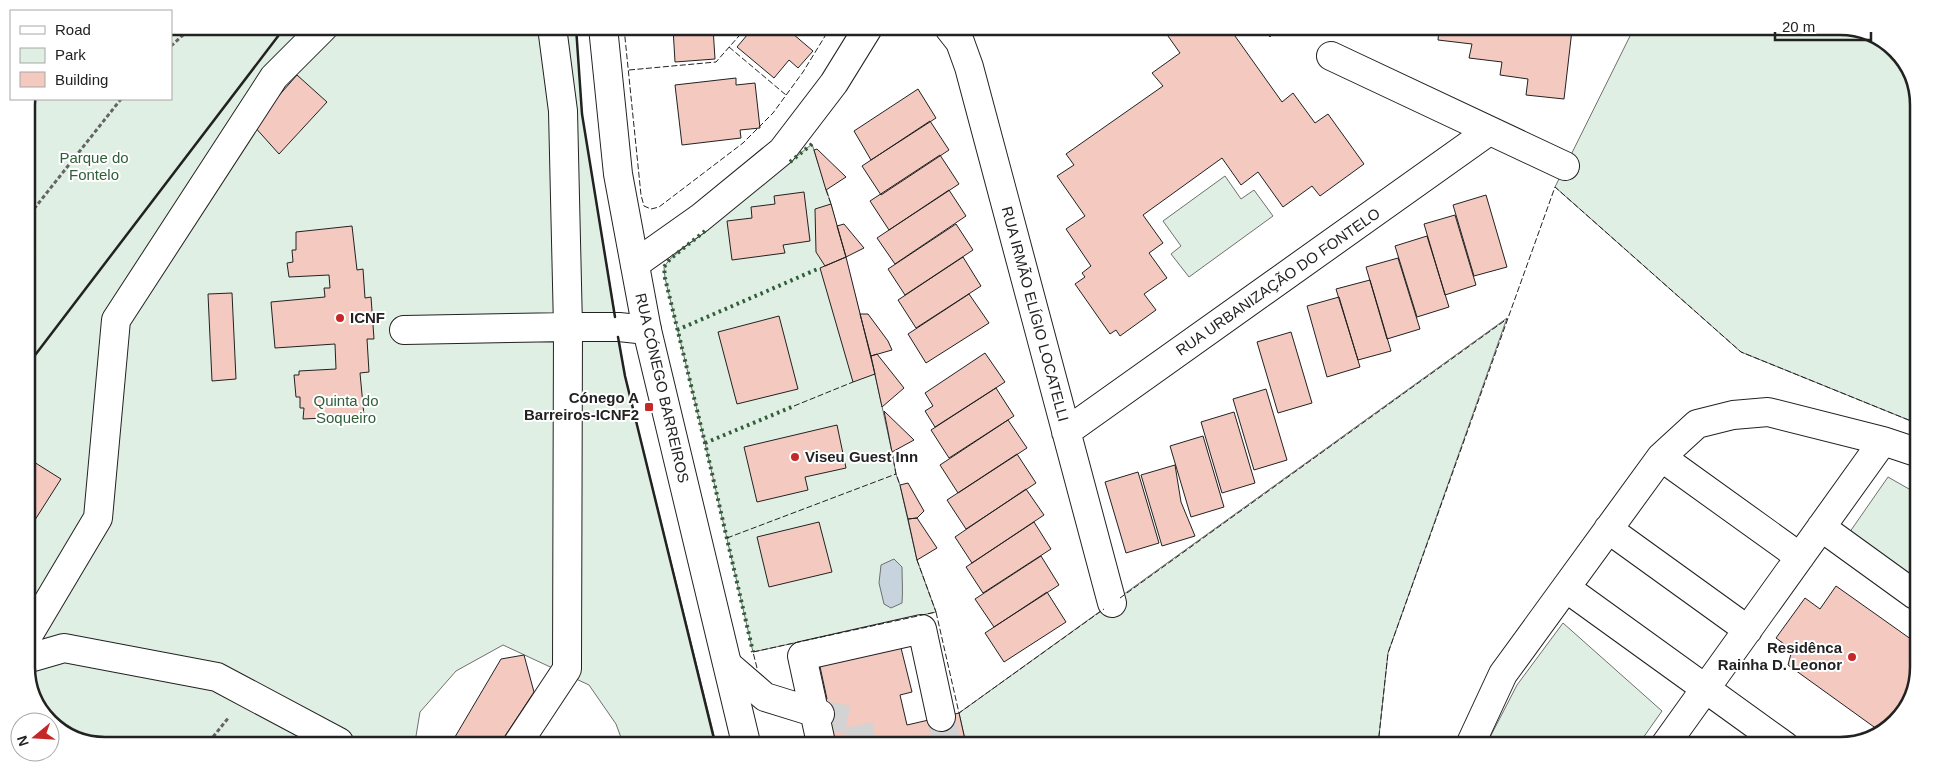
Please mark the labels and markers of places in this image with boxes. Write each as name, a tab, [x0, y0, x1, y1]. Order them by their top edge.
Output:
place label: ICNF	[350, 309, 385, 326]
marker: ICNF	[334, 312, 346, 324]
place label: Cónego A Barreiros-ICNF2	[524, 389, 639, 423]
marker: Cónego A Barreiros-ICNF2	[643, 401, 655, 413]
place label: Viseu Guest Inn	[805, 448, 918, 465]
marker: Viseu Guest Inn	[789, 451, 801, 463]
place label: Residênca Rainha D. Leonor	[1718, 639, 1843, 673]
marker: Residênca Rainha D. Leonor	[1846, 651, 1858, 663]

